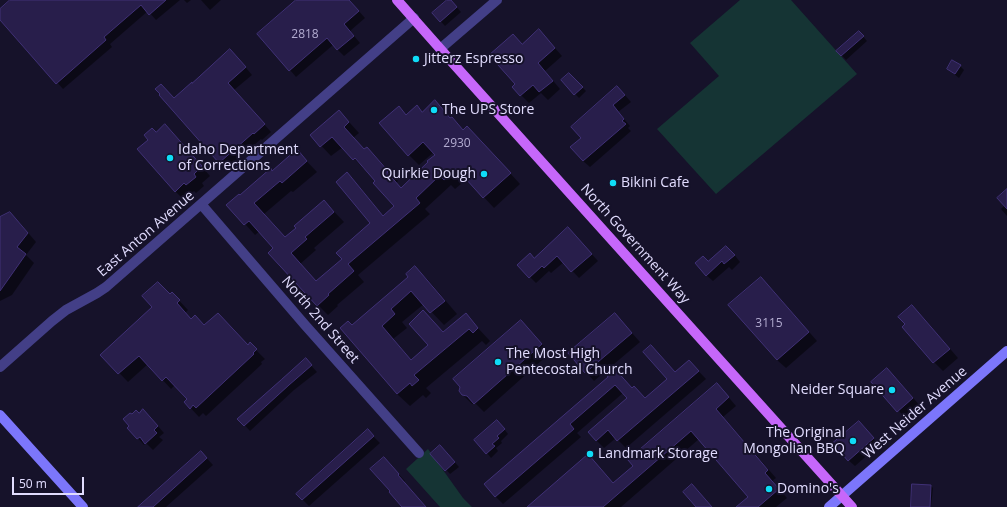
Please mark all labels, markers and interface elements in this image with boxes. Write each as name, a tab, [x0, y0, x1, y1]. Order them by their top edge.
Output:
house number: 2818	[291, 28, 319, 42]
place label: Jitterz Espresso	[424, 51, 523, 67]
marker: Jitterz Espresso	[411, 54, 421, 64]
place label: The UPS Store	[442, 102, 534, 118]
marker: The UPS Store	[429, 105, 439, 115]
house number: 2930	[443, 137, 471, 151]
place label: Idaho Department of Corrections	[178, 142, 298, 174]
marker: Idaho Department of Corrections	[165, 153, 175, 163]
place label: Quirkie Dough	[382, 166, 476, 182]
marker: Quirkie Dough	[479, 169, 489, 179]
place label: Bikini Cafe	[621, 175, 689, 191]
marker: Bikini Cafe	[608, 178, 618, 188]
street label: North Government Way	[577, 181, 693, 307]
street label: East Anton Avenue	[94, 187, 198, 281]
street label: North 2nd Street	[278, 273, 362, 367]
house number: 3115	[755, 317, 783, 331]
place label: The Most High Pentecostal Church	[506, 346, 632, 378]
marker: The Most High Pentecostal Church	[493, 357, 503, 367]
street label: West Neider Avenue	[859, 363, 971, 463]
place label: Neider Square	[790, 382, 884, 398]
marker: Neider Square	[887, 385, 897, 395]
place label: The Original Mongolian BBQ	[743, 425, 845, 458]
marker: The Original Mongolian BBQ	[848, 436, 858, 446]
place label: Landmark Storage	[598, 446, 718, 462]
marker: Landmark Storage	[585, 449, 595, 459]
scale bar	[14, 469, 86, 495]
text: 50 m	[19, 475, 47, 492]
place label: Domino's	[777, 481, 839, 497]
marker: Domino's	[764, 484, 774, 494]

